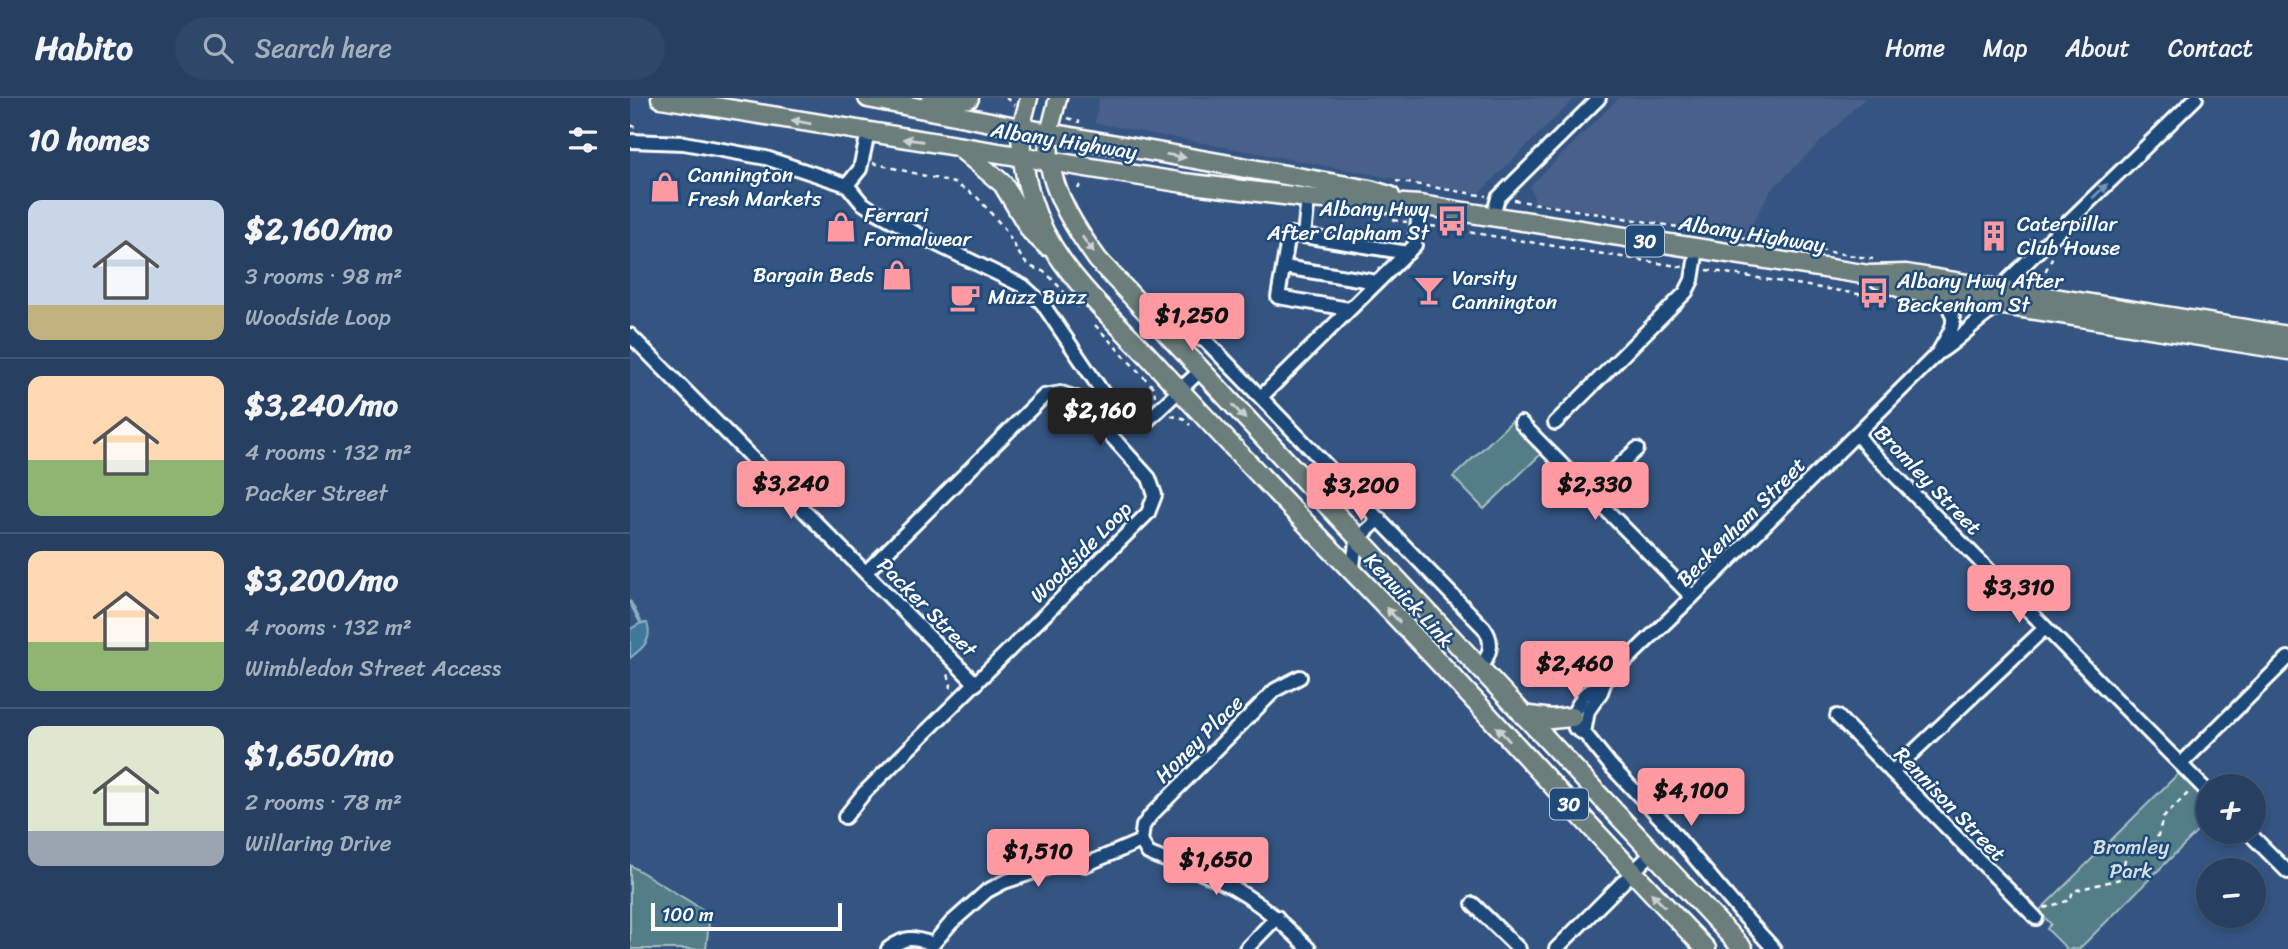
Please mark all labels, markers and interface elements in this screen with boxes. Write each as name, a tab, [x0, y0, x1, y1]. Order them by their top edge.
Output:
search box	[175, 17, 665, 80]
text: Habito	[35, 19, 133, 77]
text: Search here	[255, 25, 392, 71]
text: Home	[1885, 27, 1945, 69]
text: Map	[1983, 27, 2027, 69]
text: About	[2065, 27, 2130, 69]
text: Contact	[2168, 27, 2253, 69]
icon: search	[199, 29, 237, 67]
street label: Albany Highway	[987, 111, 1140, 171]
text: 10 homes	[28, 113, 149, 167]
one-way arrow	[790, 116, 812, 127]
icon: filters	[564, 121, 602, 159]
one-way arrow	[902, 134, 924, 145]
one-way arrow	[1165, 151, 1187, 162]
place label: Cannington Fresh Markets	[688, 156, 822, 218]
shop icon: Cannington Fresh Markets	[648, 170, 682, 204]
one-way arrow	[2092, 182, 2109, 199]
place label: Albany Hwy After Clapham St	[1266, 190, 1431, 252]
place label: Ferrari Formalwear	[864, 196, 973, 258]
text: $2,160/mo	[245, 202, 393, 256]
bus stop icon: Albany Hwy After Clapham St	[1435, 204, 1469, 238]
street label: Albany Highway	[1675, 204, 1828, 264]
place label: Caterpillar Club House	[2017, 205, 2120, 267]
shop icon: Ferrari Formalwear	[824, 210, 858, 244]
building icon: Caterpillar Club House	[1977, 219, 2011, 253]
road number: 30	[1626, 225, 1664, 256]
icon: home	[84, 228, 168, 312]
one-way arrow	[1081, 236, 1095, 254]
text: 3 rooms · 98 m²	[245, 256, 402, 297]
place label: Bargain Beds	[753, 256, 874, 294]
shop icon: Bargain Beds	[880, 258, 914, 292]
place label: Varsity Cannington	[1452, 259, 1557, 321]
place label: Albany Hwy After Beckenham St	[1896, 262, 2064, 324]
bar icon: Varsity Cannington	[1412, 273, 1446, 307]
bus stop icon: Albany Hwy After Beckenham St	[1857, 276, 1891, 310]
place label: Muzz Buzz	[988, 278, 1087, 316]
cafe icon: Muzz Buzz	[948, 280, 982, 314]
pin: $1,250	[1135, 294, 1249, 353]
text: $1,250	[1155, 295, 1229, 336]
text: Woodside Loop	[245, 297, 391, 338]
text: $3,240/mo	[245, 378, 398, 432]
pin: $2,160	[1043, 388, 1157, 448]
text: $2,160	[1064, 390, 1136, 431]
one-way arrow	[1230, 403, 1246, 420]
icon: home	[84, 404, 168, 488]
street label: Bromley Street	[1865, 415, 1991, 545]
text: 4 rooms · 132 m²	[245, 432, 412, 473]
street label: Beckenham Street	[1667, 448, 1815, 596]
pin: $3,240	[734, 462, 848, 521]
pin: $2,330	[1538, 462, 1652, 522]
text: $3,240	[753, 463, 829, 504]
pin: $3,200	[1304, 464, 1418, 523]
text: $2,330	[1558, 464, 1632, 505]
text: $3,200	[1323, 465, 1399, 506]
text: Packer Street	[245, 473, 388, 514]
street label: Woodside Loop	[1020, 491, 1142, 613]
street label: Kenwick Link	[1354, 543, 1464, 657]
street label: Packer Street	[868, 548, 988, 668]
text: $3,200/mo	[245, 553, 398, 607]
pin: $3,310	[1962, 566, 2076, 625]
text: $3,310	[1983, 567, 2055, 608]
icon: home	[84, 579, 168, 663]
one-way arrow	[1385, 606, 1401, 624]
text: 4 rooms · 132 m²	[245, 607, 412, 648]
pin: $2,460	[1518, 642, 1632, 701]
text: $2,460	[1537, 643, 1613, 684]
text: Wimbledon Street Access	[245, 648, 501, 689]
street label: Honey Place	[1145, 685, 1253, 793]
one-way arrow	[1495, 725, 1511, 743]
text: $1,650/mo	[245, 728, 394, 782]
street label: Rennison Street	[1884, 737, 2016, 871]
icon: home	[84, 754, 168, 838]
pin: $4,100	[1634, 768, 1748, 828]
text: $4,100	[1654, 770, 1728, 811]
map controls	[2196, 774, 2266, 928]
button: +	[2196, 774, 2266, 844]
text: 2 rooms · 78 m²	[245, 782, 402, 823]
road number: 30	[1550, 789, 1588, 820]
text: Willaring Drive	[245, 823, 392, 864]
park label: Bromley Park	[2093, 828, 2169, 890]
pin: $1,510	[981, 830, 1095, 889]
text: $1,510	[1003, 831, 1073, 872]
pin: $1,650	[1159, 838, 1273, 897]
text: $1,650	[1179, 839, 1253, 880]
button: −	[2196, 858, 2266, 928]
one-way arrow	[1651, 892, 1667, 909]
text: 100 m	[662, 898, 714, 931]
scale bar	[651, 900, 842, 932]

